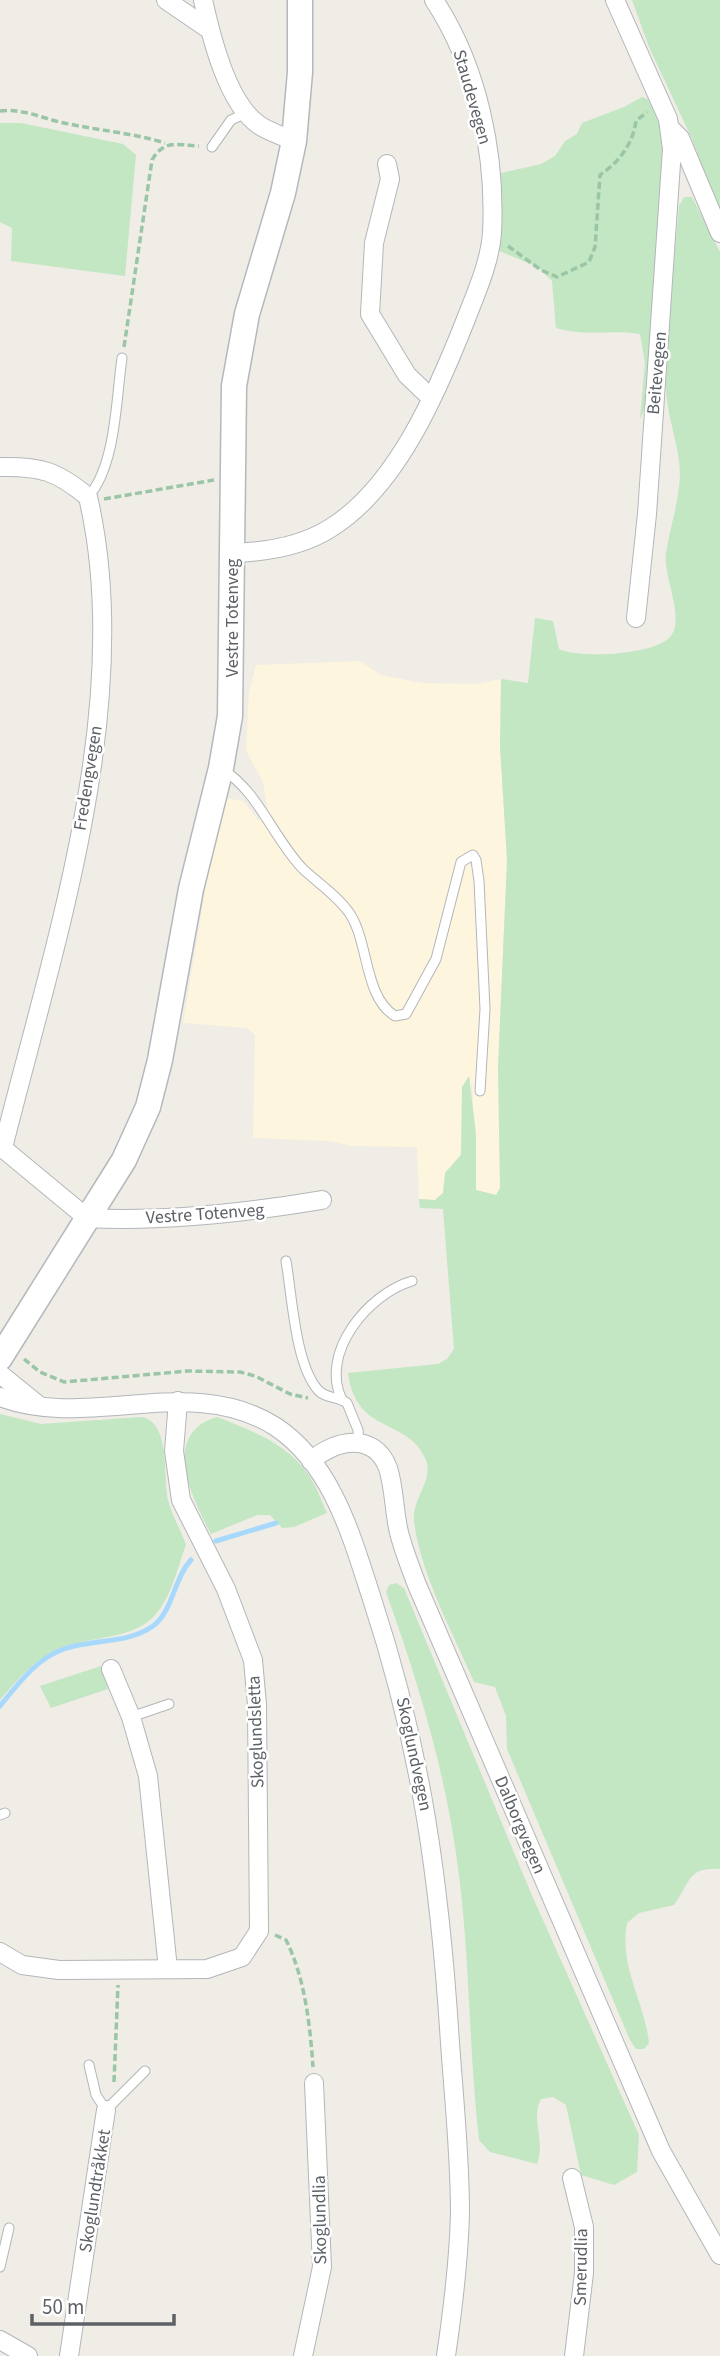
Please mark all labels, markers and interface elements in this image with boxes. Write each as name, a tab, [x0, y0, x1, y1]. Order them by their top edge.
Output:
street label: Staudevegen	[447, 47, 497, 147]
street label: Beitevegen	[641, 330, 673, 416]
street label: Vestre Totenveg	[220, 559, 245, 677]
street label: Fredengvegen	[67, 724, 109, 832]
street label: Vestre Totenveg	[145, 1197, 265, 1231]
street label: Skoglundsletta	[242, 1675, 270, 1789]
street label: Skoglundvegen	[390, 1695, 438, 1813]
street label: Dalborgvegen	[488, 1772, 552, 1878]
street label: Skoglundtråkket	[73, 2128, 117, 2254]
street label: Skoglundlia	[307, 2175, 333, 2265]
street label: Smerudlia	[568, 2228, 594, 2306]
scale bar	[32, 2282, 173, 2326]
text: 50 m	[42, 2292, 84, 2322]

